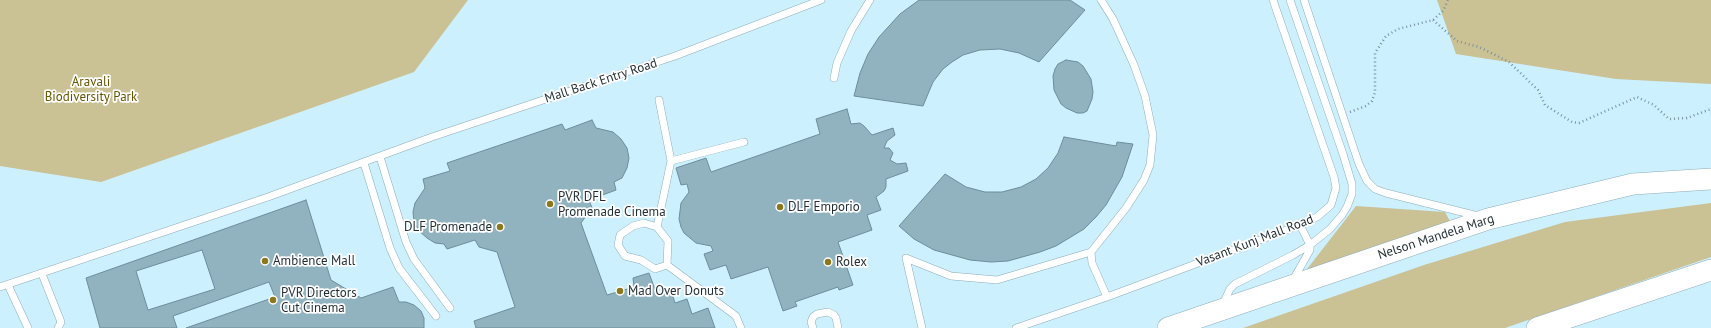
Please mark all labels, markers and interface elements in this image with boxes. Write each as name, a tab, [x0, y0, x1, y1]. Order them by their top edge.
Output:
street label: Mall Back Entry Road	[543, 55, 659, 107]
park label: Aravali Biodiversity Park	[45, 74, 137, 105]
place label: PVR DFL Promenade Cinema	[558, 189, 666, 220]
marker: PVR DFL Promenade Cinema	[545, 199, 555, 209]
place label: DLF Emporio	[788, 199, 860, 215]
marker: DLF Emporio	[775, 202, 785, 212]
street label: Vasant Kunj Mall Road	[1194, 211, 1316, 271]
street label: Nelson Mandela Marg	[1376, 211, 1496, 263]
place label: DLF Promenade	[404, 219, 492, 235]
marker: DLF Promenade	[495, 222, 505, 232]
place label: Ambience Mall	[273, 253, 355, 269]
place label: Rolex	[836, 254, 867, 270]
marker: Ambience Mall	[260, 256, 270, 266]
marker: Rolex	[823, 257, 833, 267]
place label: Mad Over Donuts	[628, 283, 724, 299]
place label: PVR Directors Cut Cinema	[281, 285, 357, 316]
marker: Mad Over Donuts	[615, 286, 625, 296]
marker: PVR Directors Cut Cinema	[268, 295, 278, 305]

